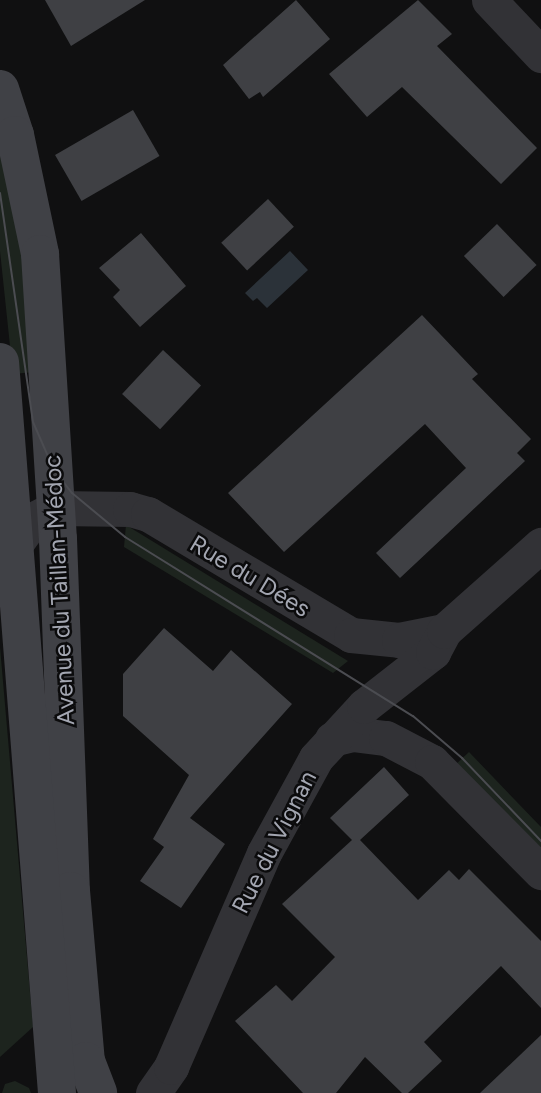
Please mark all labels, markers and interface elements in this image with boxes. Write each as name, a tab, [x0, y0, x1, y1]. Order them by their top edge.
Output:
street label: Avenue du Taillan-Médoc	[38, 454, 80, 726]
street label: Rue du Dées	[185, 529, 315, 623]
street label: Rue du Vignan	[226, 766, 322, 918]

